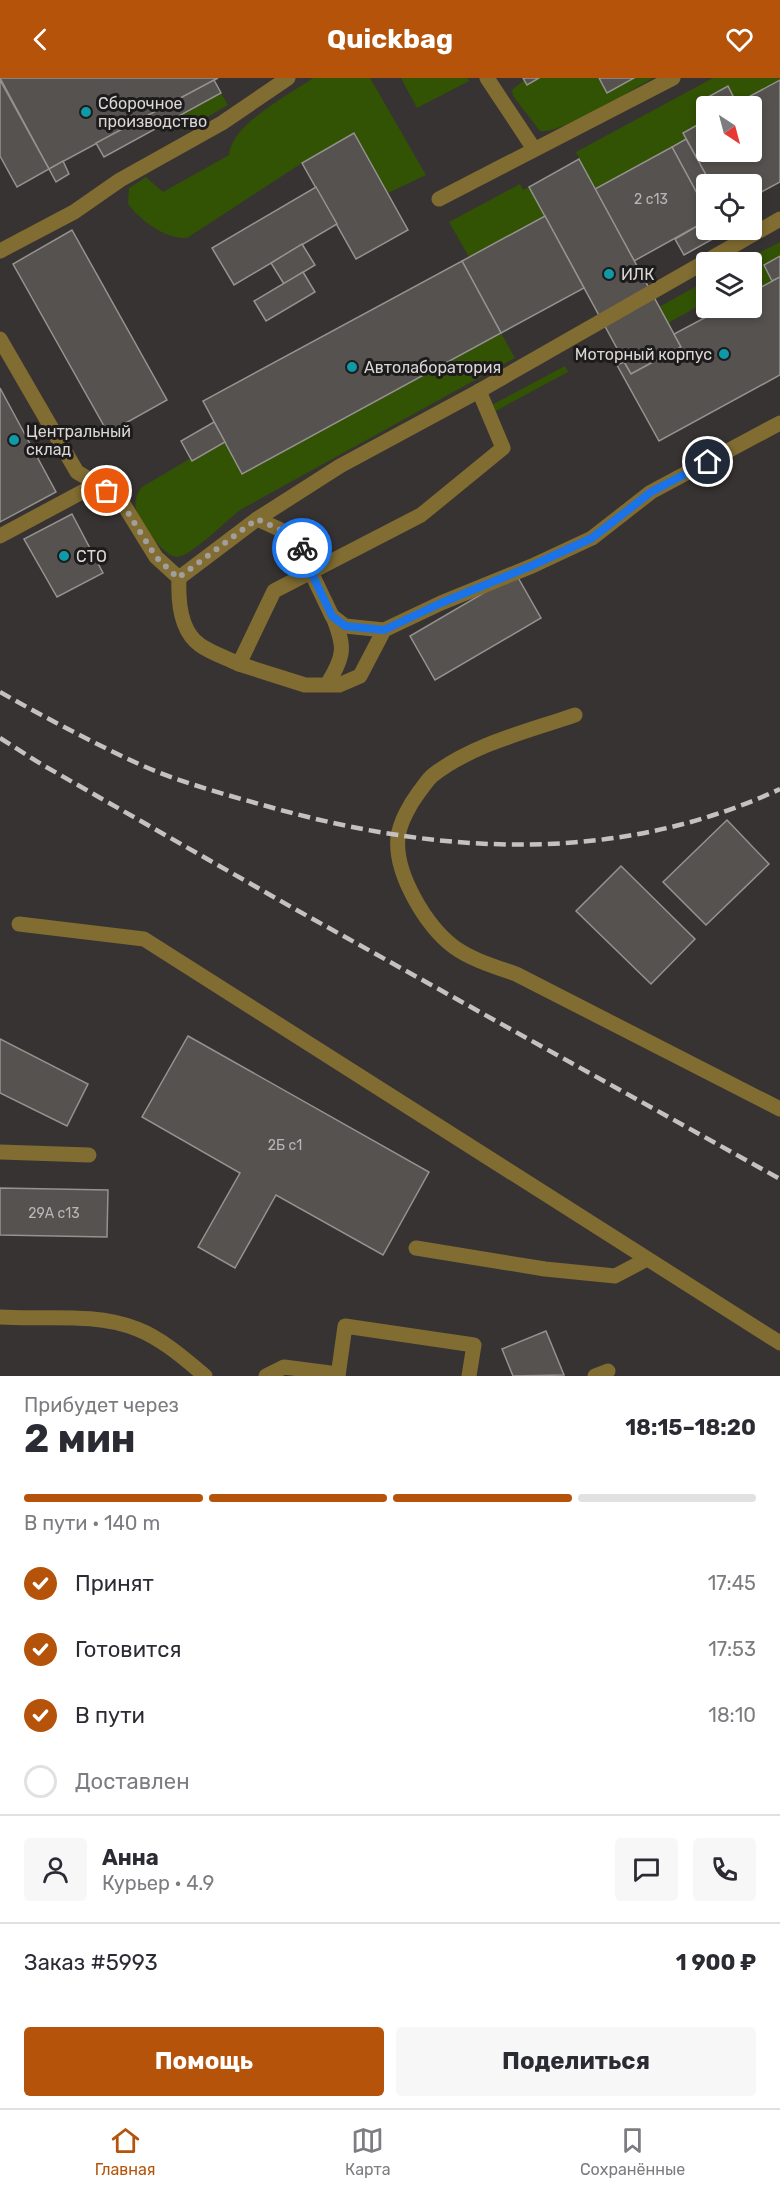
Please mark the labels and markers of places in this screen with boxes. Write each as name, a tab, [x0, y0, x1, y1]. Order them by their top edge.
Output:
place label: Сборочное производство	[98, 94, 207, 131]
marker: Сборочное производство	[79, 105, 93, 119]
place label: ИЛК	[621, 265, 654, 284]
marker: ИЛК	[602, 267, 616, 281]
place label: Моторный корпус	[575, 345, 712, 364]
marker: Моторный корпус	[717, 347, 731, 361]
place label: Автолаборатория	[364, 358, 501, 377]
marker: Автолаборатория	[345, 360, 359, 374]
place label: Центральный склад	[26, 422, 131, 459]
marker: Центральный склад	[7, 433, 21, 447]
pin	[682, 436, 733, 487]
pin	[81, 465, 132, 516]
place label: СТО	[76, 547, 107, 566]
marker: СТО	[57, 549, 71, 563]

